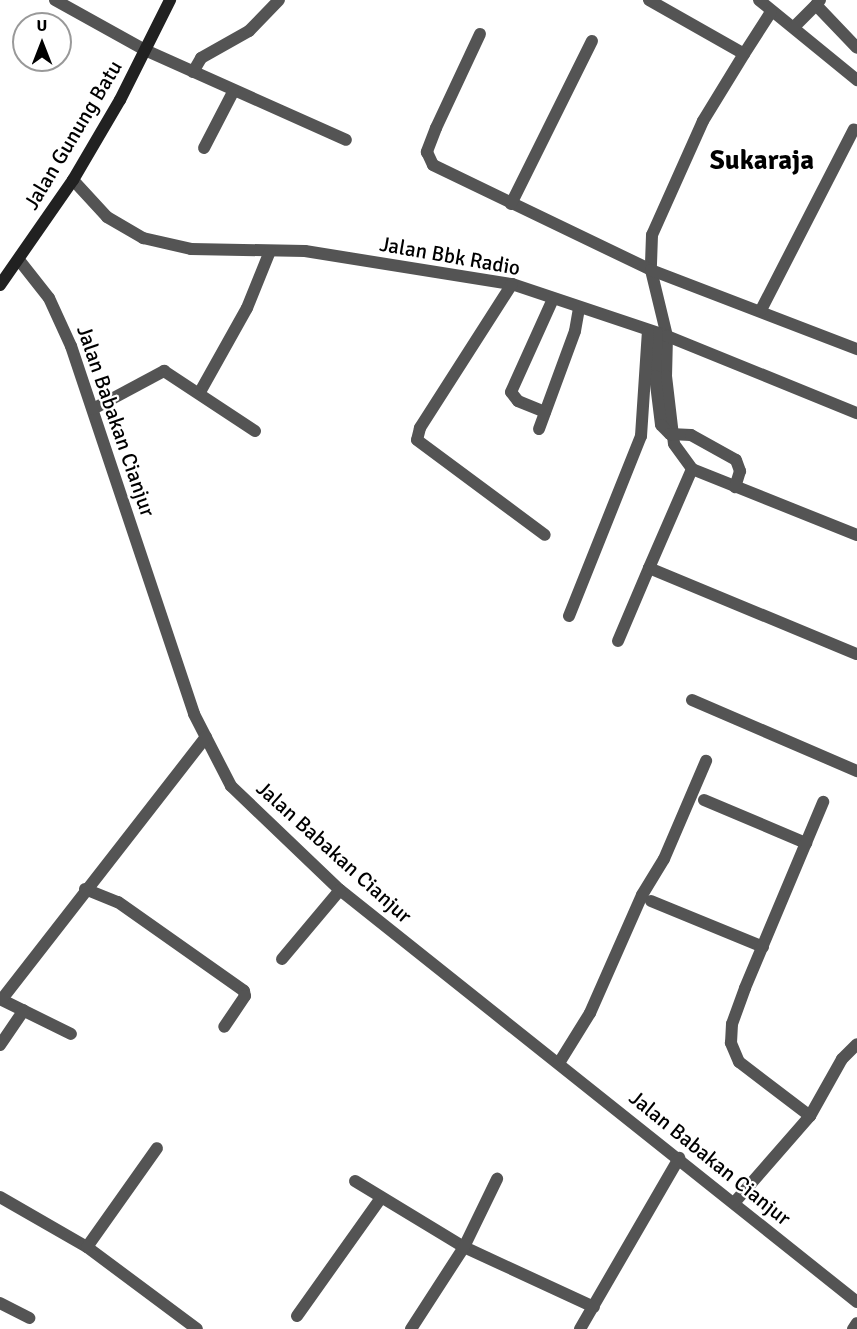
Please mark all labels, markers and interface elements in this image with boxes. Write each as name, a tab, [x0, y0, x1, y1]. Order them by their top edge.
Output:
north arrow	[12, 12, 72, 72]
text: U	[37, 16, 47, 36]
street label: Jalan Gunung Batu	[19, 56, 127, 214]
district label: Sukaraja	[710, 145, 814, 177]
street label: Jalan Bbk Radio	[378, 231, 522, 281]
street label: Jalan Babakan Cianjur	[71, 322, 161, 520]
street label: Jalan Babakan Cianjur	[251, 776, 417, 928]
street label: Jalan Babakan Cianjur	[624, 1085, 796, 1231]

